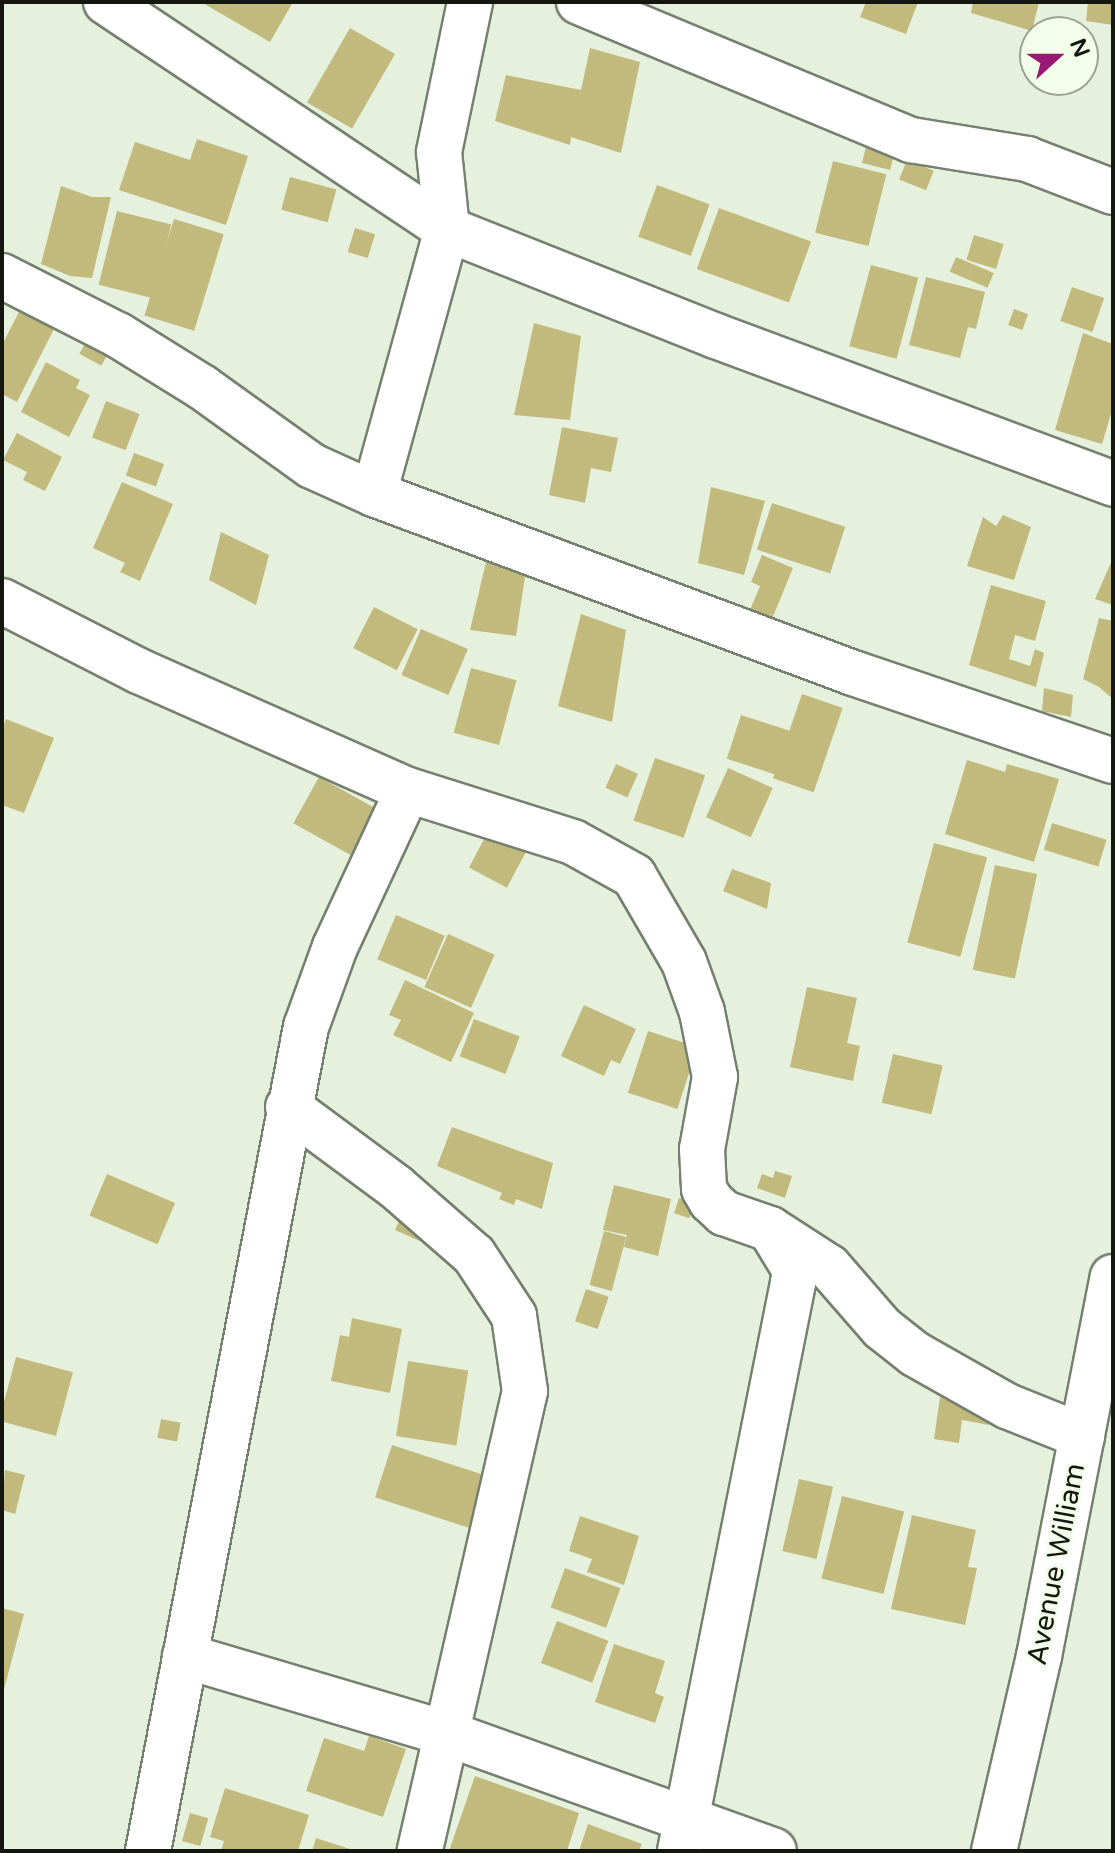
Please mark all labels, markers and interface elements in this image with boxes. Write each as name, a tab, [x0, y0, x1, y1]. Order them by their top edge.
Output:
north arrow	[1019, 16, 1099, 96]
text: N	[1064, 35, 1095, 61]
street label: Avenue William	[1020, 1460, 1092, 1668]

